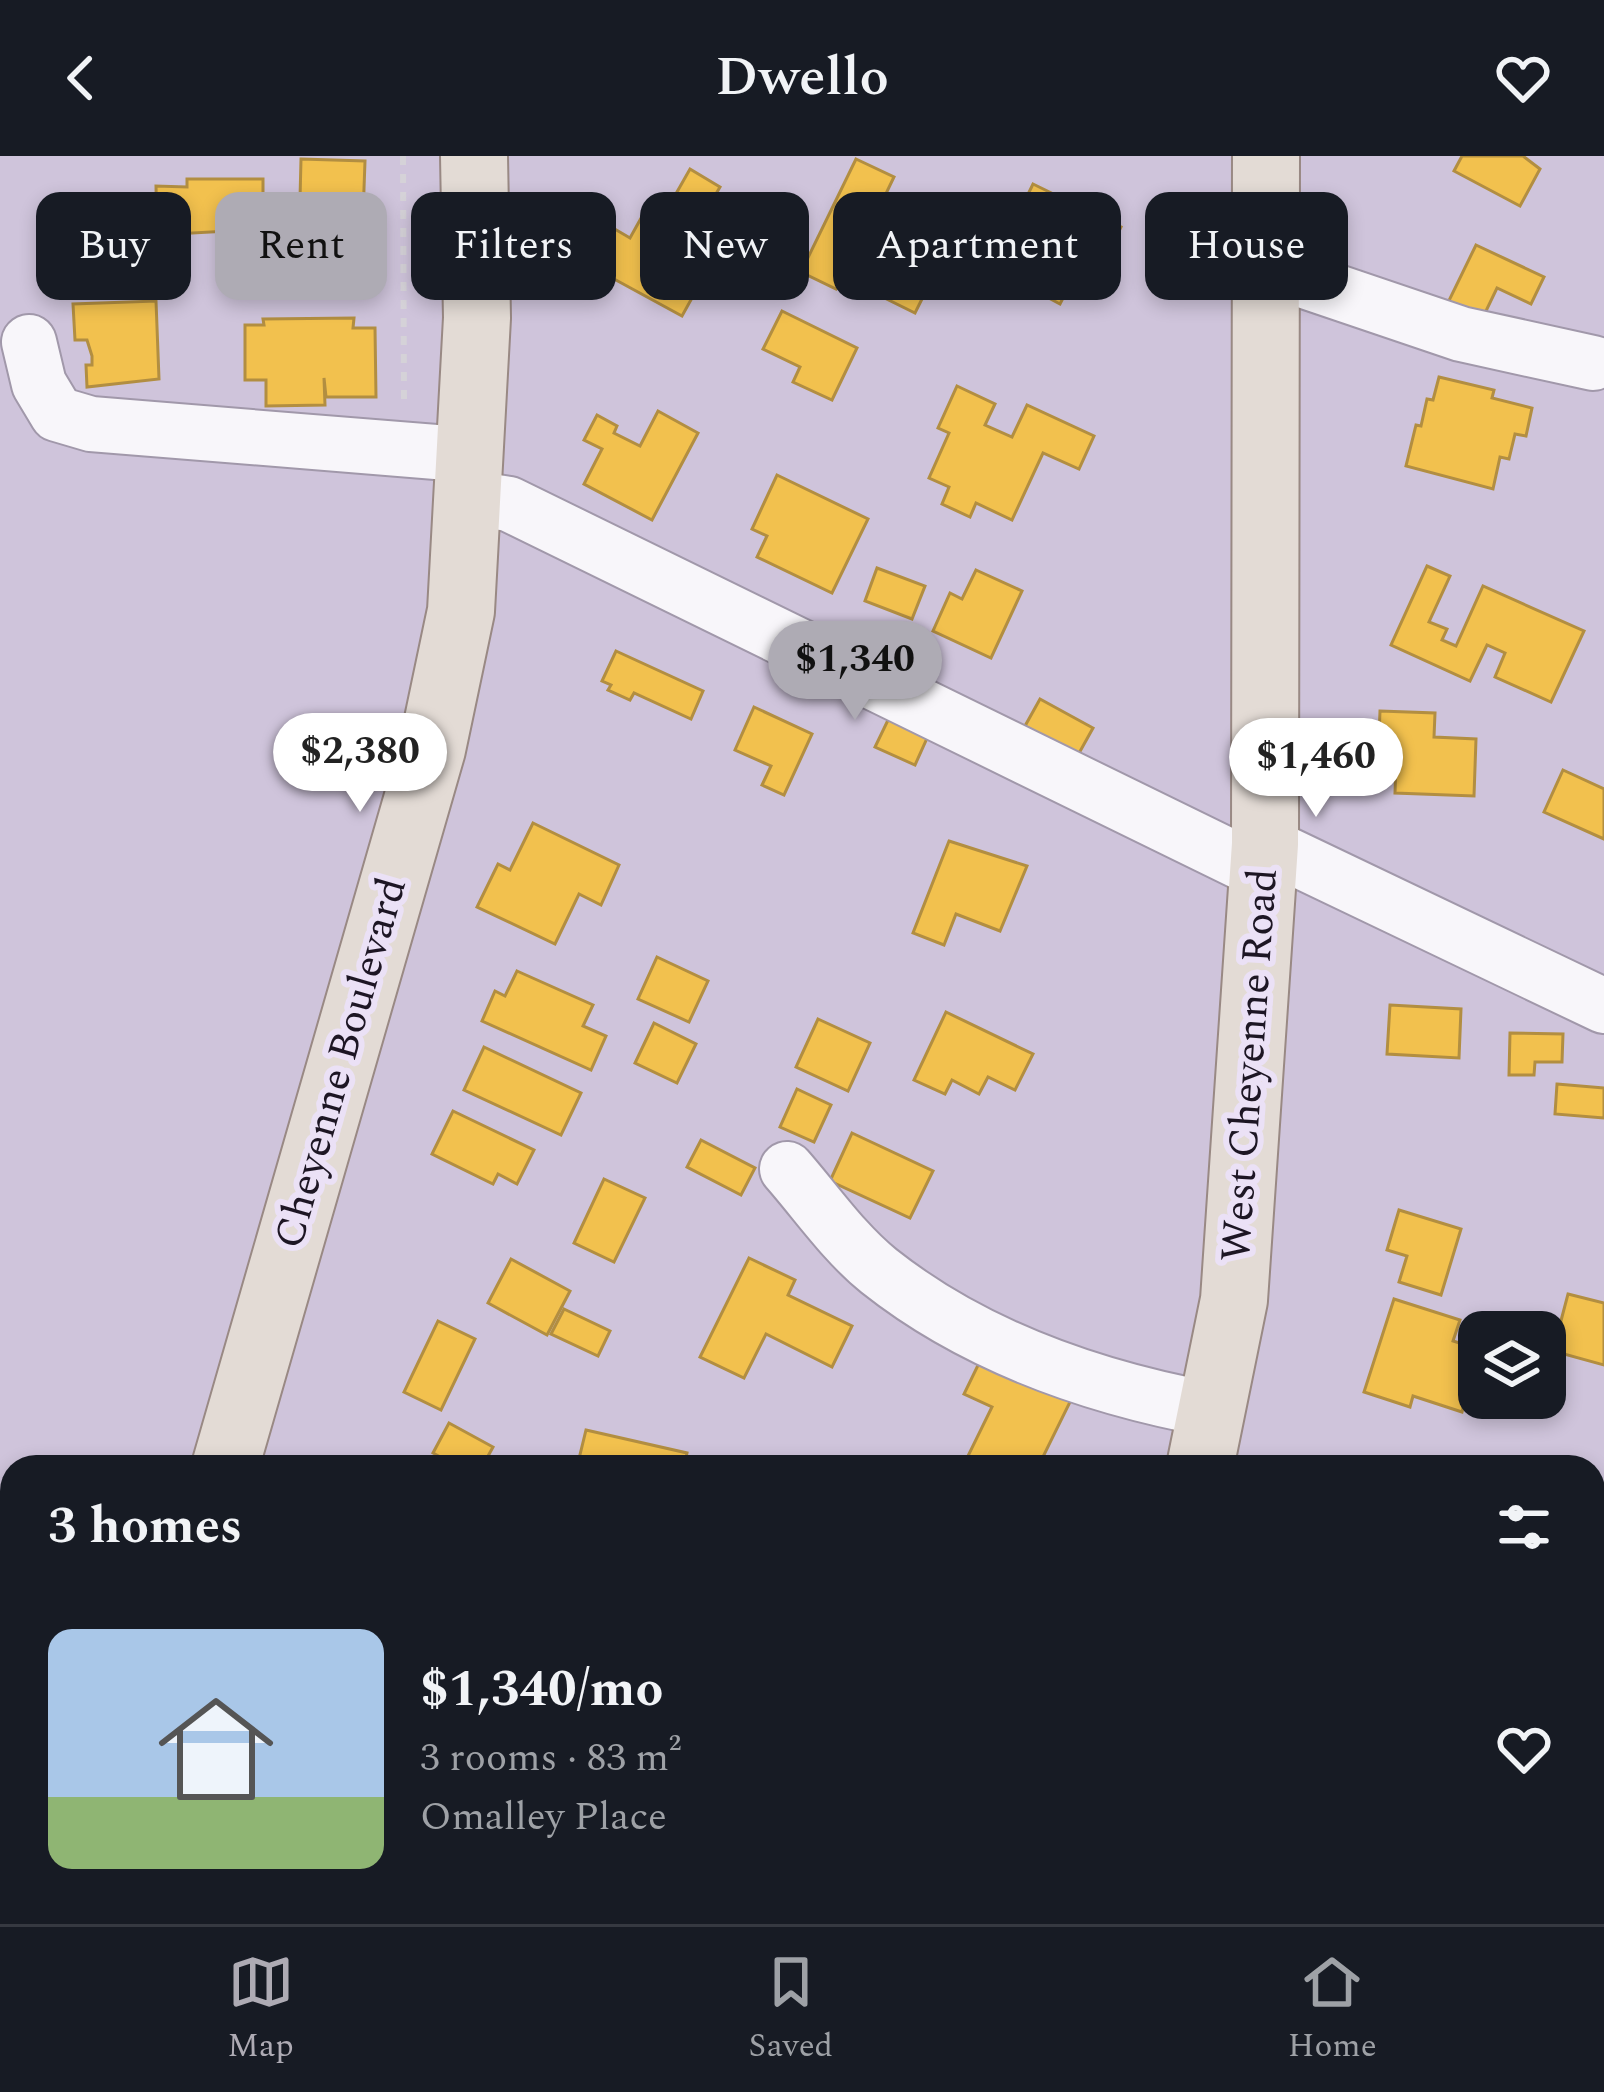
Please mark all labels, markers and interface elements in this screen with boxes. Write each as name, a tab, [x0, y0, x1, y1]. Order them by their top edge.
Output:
text: Dwello	[715, 37, 889, 119]
icon: back	[48, 45, 114, 111]
icon: heart	[1490, 45, 1556, 111]
chip: Buy	[36, 192, 191, 300]
chip: Rent	[215, 192, 387, 300]
chip: Filters	[411, 192, 616, 300]
chip: New	[640, 192, 809, 300]
chip: Apartment	[833, 192, 1121, 300]
chip: House	[1145, 192, 1348, 300]
pin: $1,340	[757, 621, 953, 723]
text: $1,340	[795, 630, 915, 689]
pin: $2,380	[262, 713, 458, 815]
pin: $1,460	[1218, 718, 1414, 820]
text: $2,380	[300, 722, 420, 781]
text: $1,460	[1256, 727, 1376, 786]
street label: West Cheyenne Road	[1205, 866, 1295, 1264]
street label: Cheyenne Boulevard	[258, 870, 424, 1256]
map controls	[1458, 1311, 1566, 1419]
button: layers	[1458, 1311, 1566, 1419]
text: 3 homes	[48, 1488, 242, 1566]
icon: filters	[1491, 1494, 1557, 1560]
text: $1,340/mo	[420, 1651, 663, 1729]
icon: home	[144, 1677, 288, 1821]
icon: heart	[1491, 1716, 1557, 1782]
text: 3 rooms · 83 m²	[420, 1729, 681, 1788]
text: Omalley Place	[420, 1788, 667, 1847]
tab: Map	[227, 1949, 294, 2071]
tab: Saved	[748, 1949, 833, 2071]
tab: Home	[1288, 1949, 1377, 2071]

